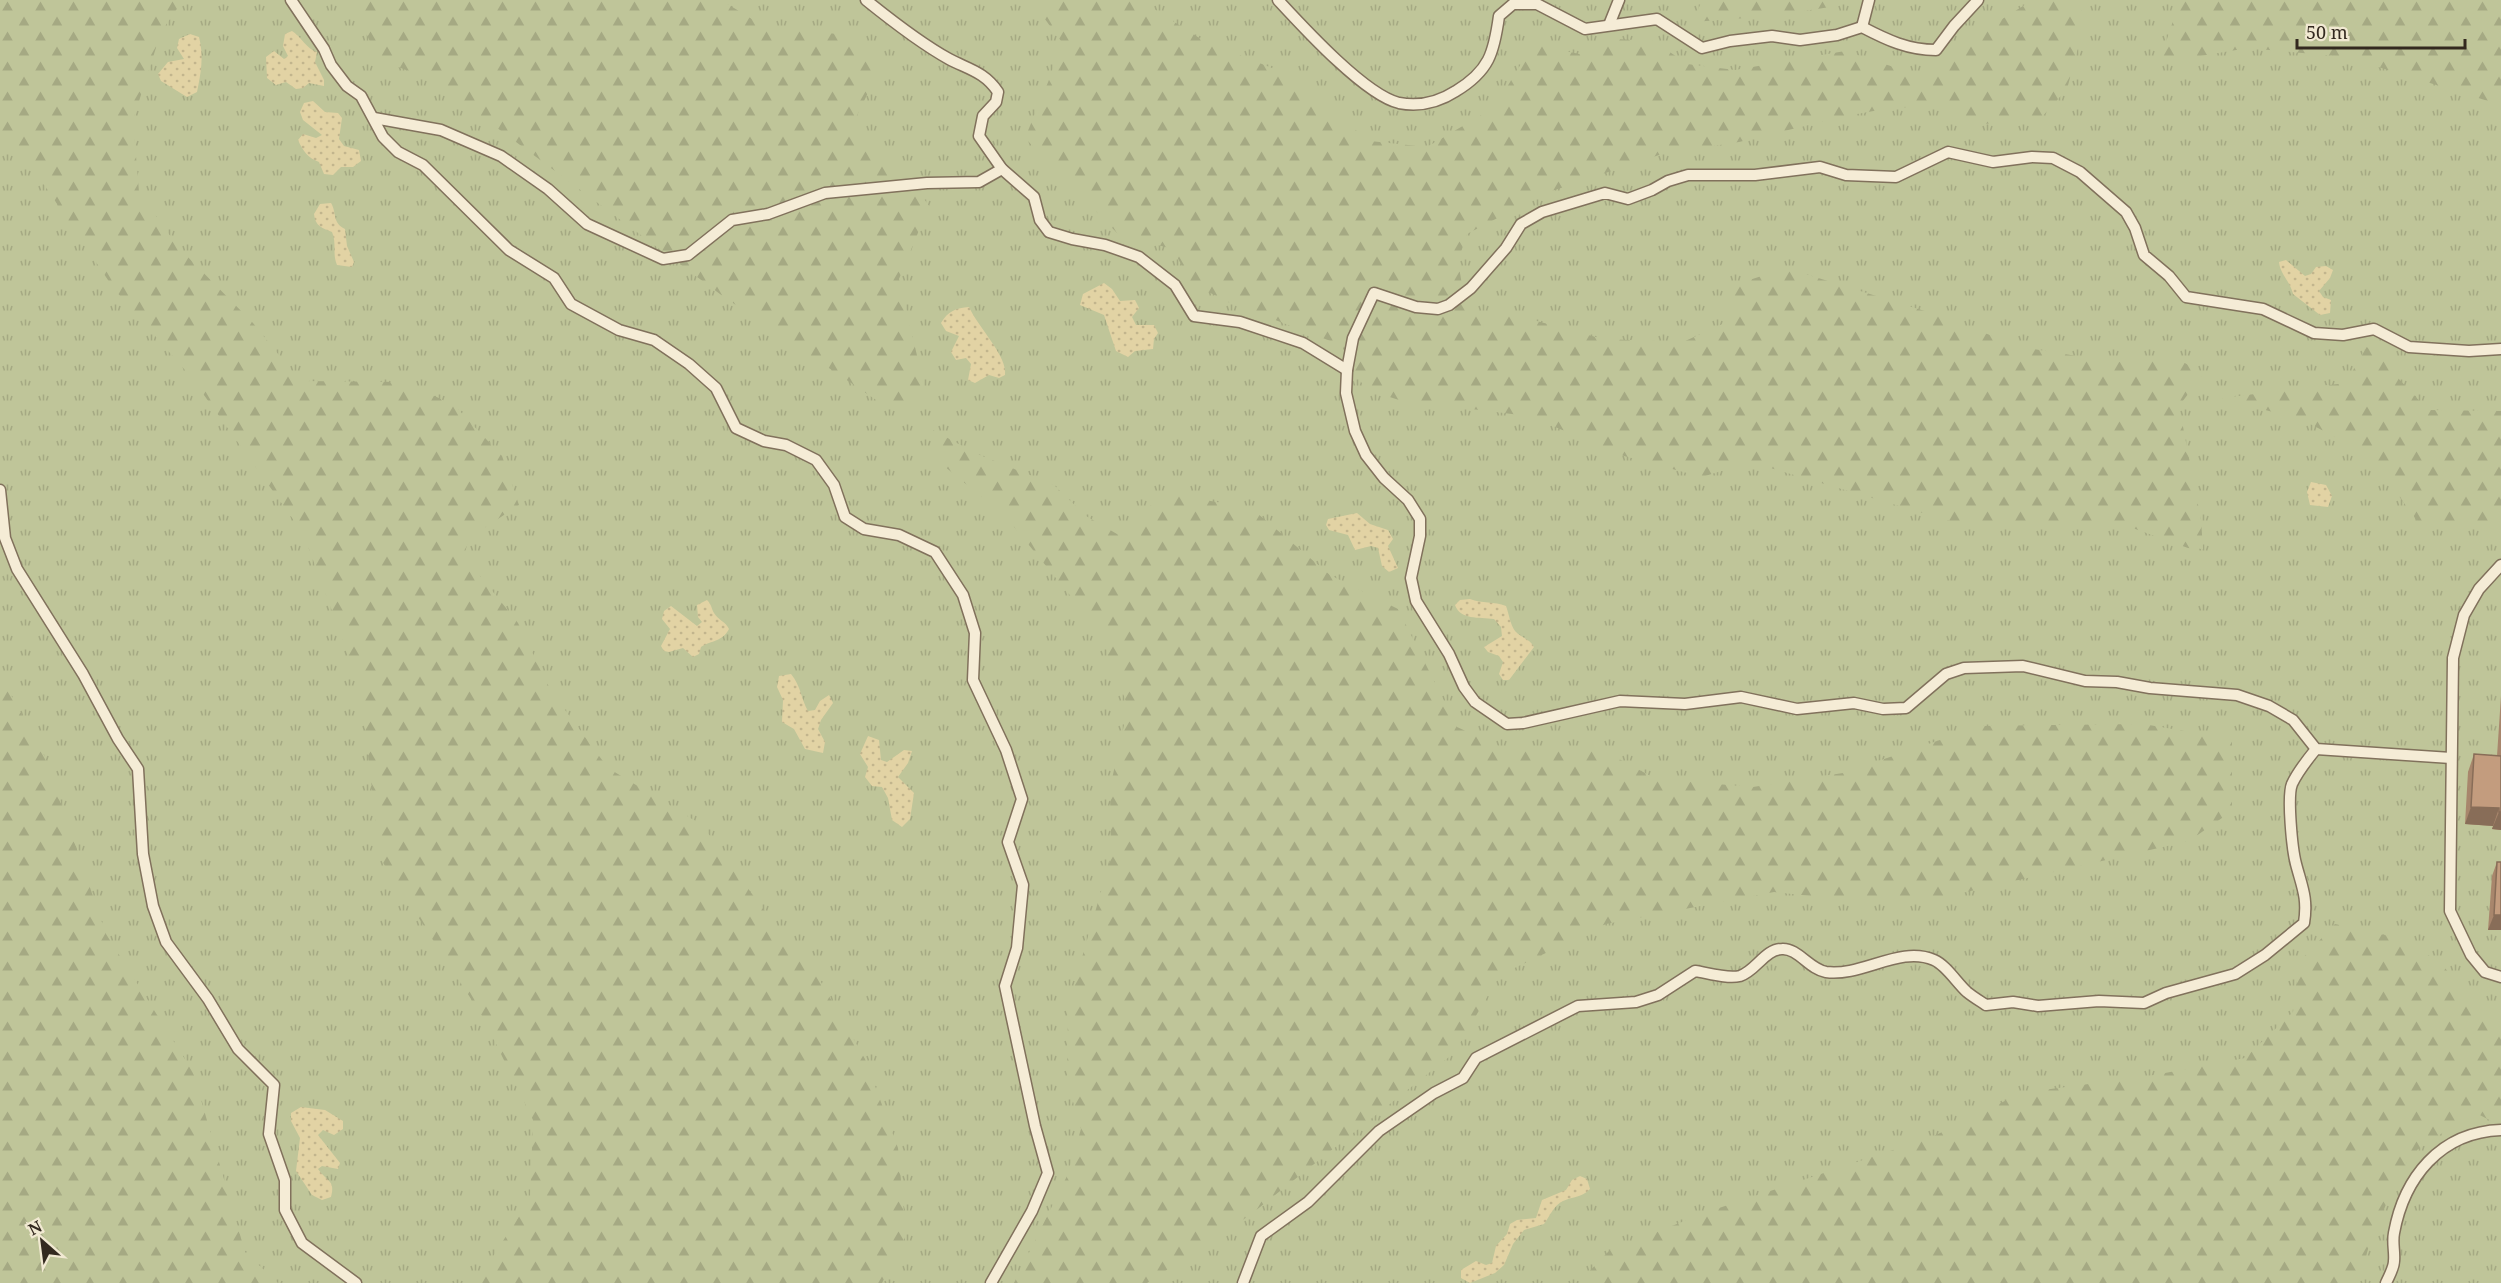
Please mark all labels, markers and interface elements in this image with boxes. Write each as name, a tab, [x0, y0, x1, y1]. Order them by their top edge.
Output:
scale bar	[2297, 12, 2465, 50]
text: 50 m	[2306, 20, 2348, 44]
north arrow	[12, 1211, 72, 1271]
text: N	[24, 1215, 46, 1240]

